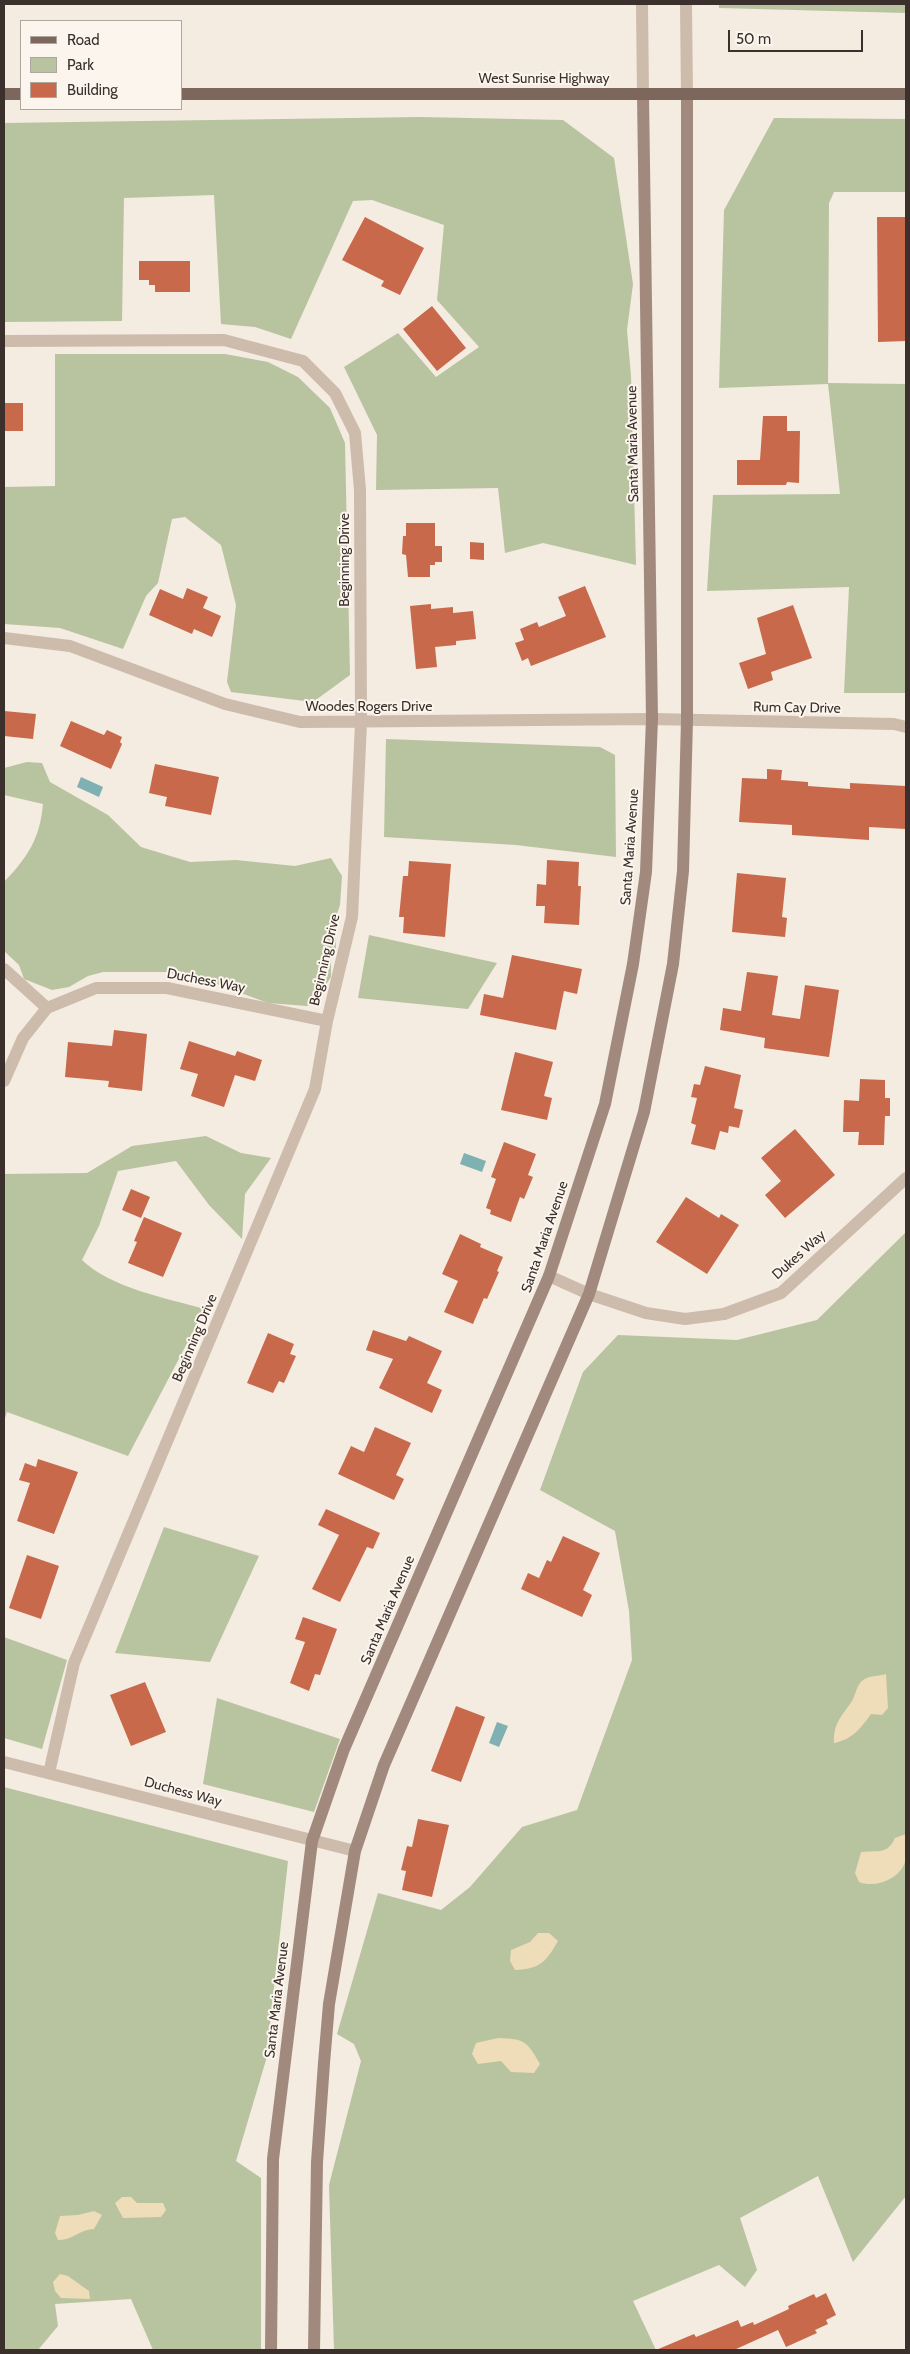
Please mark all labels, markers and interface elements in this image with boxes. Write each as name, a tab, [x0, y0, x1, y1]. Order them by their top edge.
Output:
legend	[20, 20, 182, 110]
scale bar	[730, 20, 865, 52]
text: 50 m	[736, 30, 771, 48]
text: Road	[67, 31, 100, 49]
text: Park	[67, 56, 94, 74]
street label: West Sunrise Highway	[478, 71, 610, 87]
text: Building	[67, 81, 118, 99]
street label: Santa Maria Avenue	[624, 385, 642, 503]
street label: Beginning Drive	[337, 513, 353, 607]
street label: Woodes Rogers Drive	[306, 699, 432, 715]
street label: Rum Cay Drive	[753, 699, 841, 717]
street label: Santa Maria Avenue	[618, 788, 642, 906]
street label: Beginning Drive	[306, 912, 344, 1008]
street label: Duchess Way	[165, 965, 247, 997]
street label: Santa Maria Avenue	[518, 1179, 572, 1295]
street label: Dukes Way	[769, 1227, 829, 1283]
street label: Beginning Drive	[169, 1292, 221, 1384]
street label: Santa Maria Avenue	[357, 1553, 419, 1667]
street label: Duchess Way	[142, 1774, 224, 1810]
street label: Santa Maria Avenue	[262, 1941, 292, 2059]

